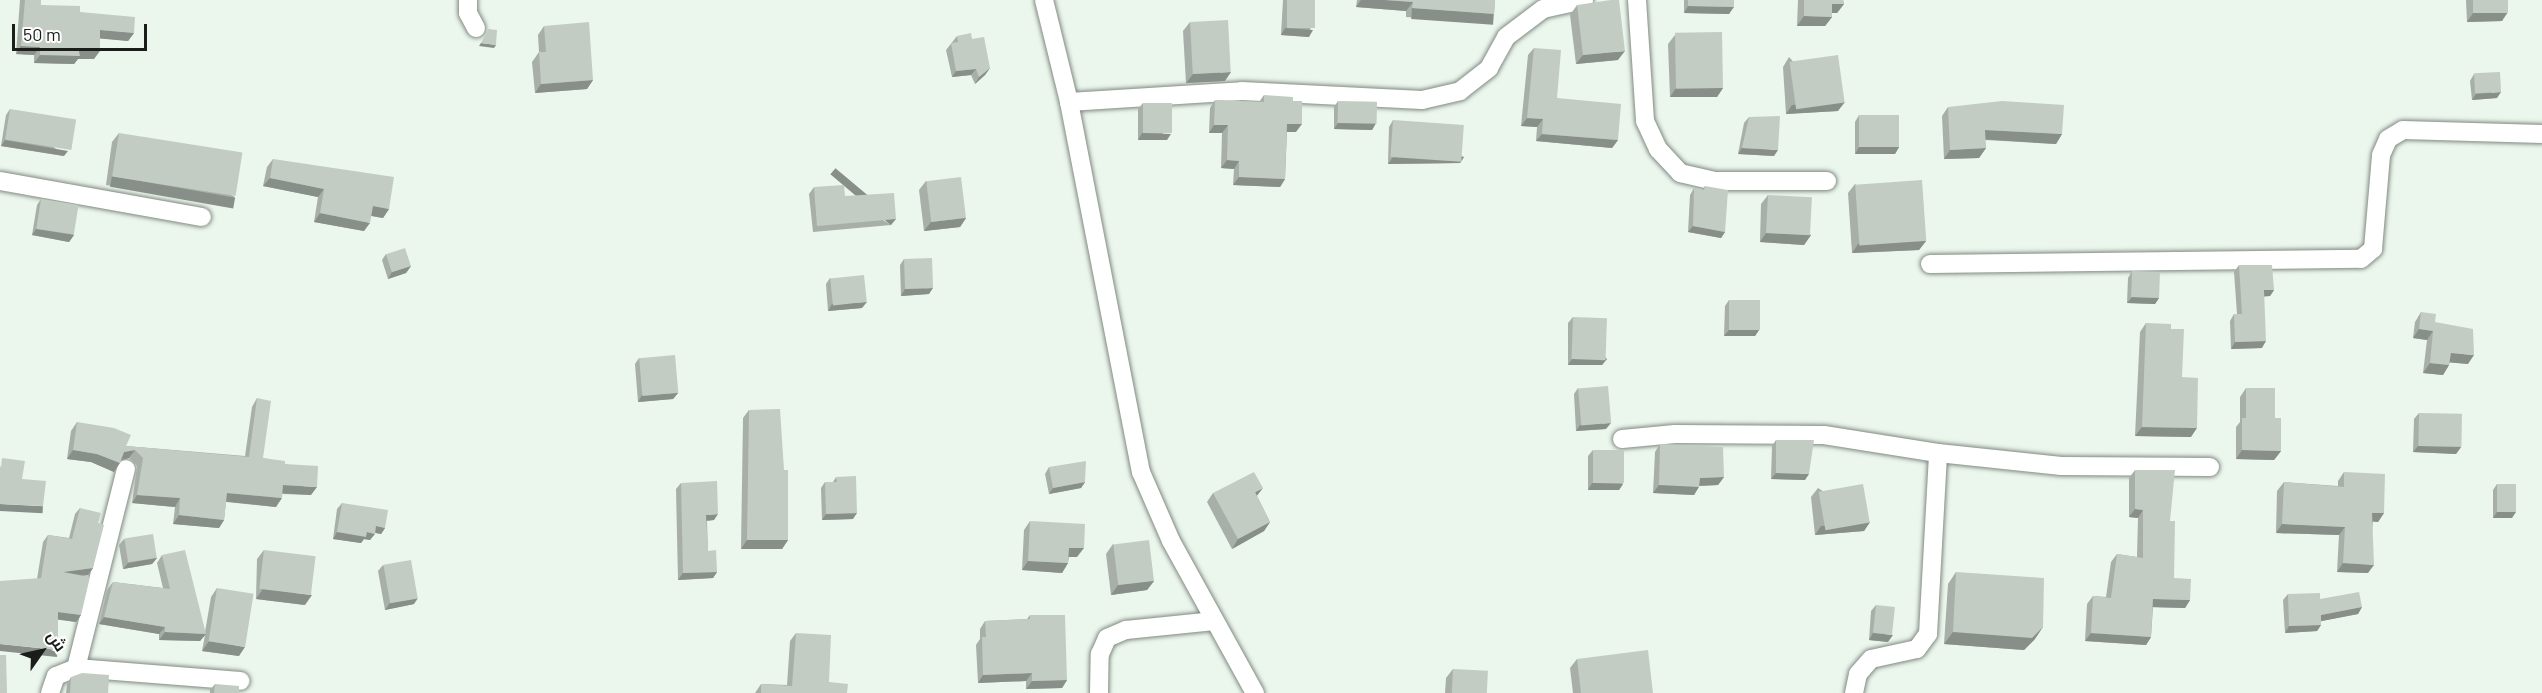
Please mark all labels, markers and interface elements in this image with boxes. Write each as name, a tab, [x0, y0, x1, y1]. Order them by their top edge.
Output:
scale bar	[15, 12, 150, 50]
text: 50 m	[23, 23, 61, 45]
north arrow	[12, 621, 72, 681]
text: ش	[44, 627, 71, 654]

